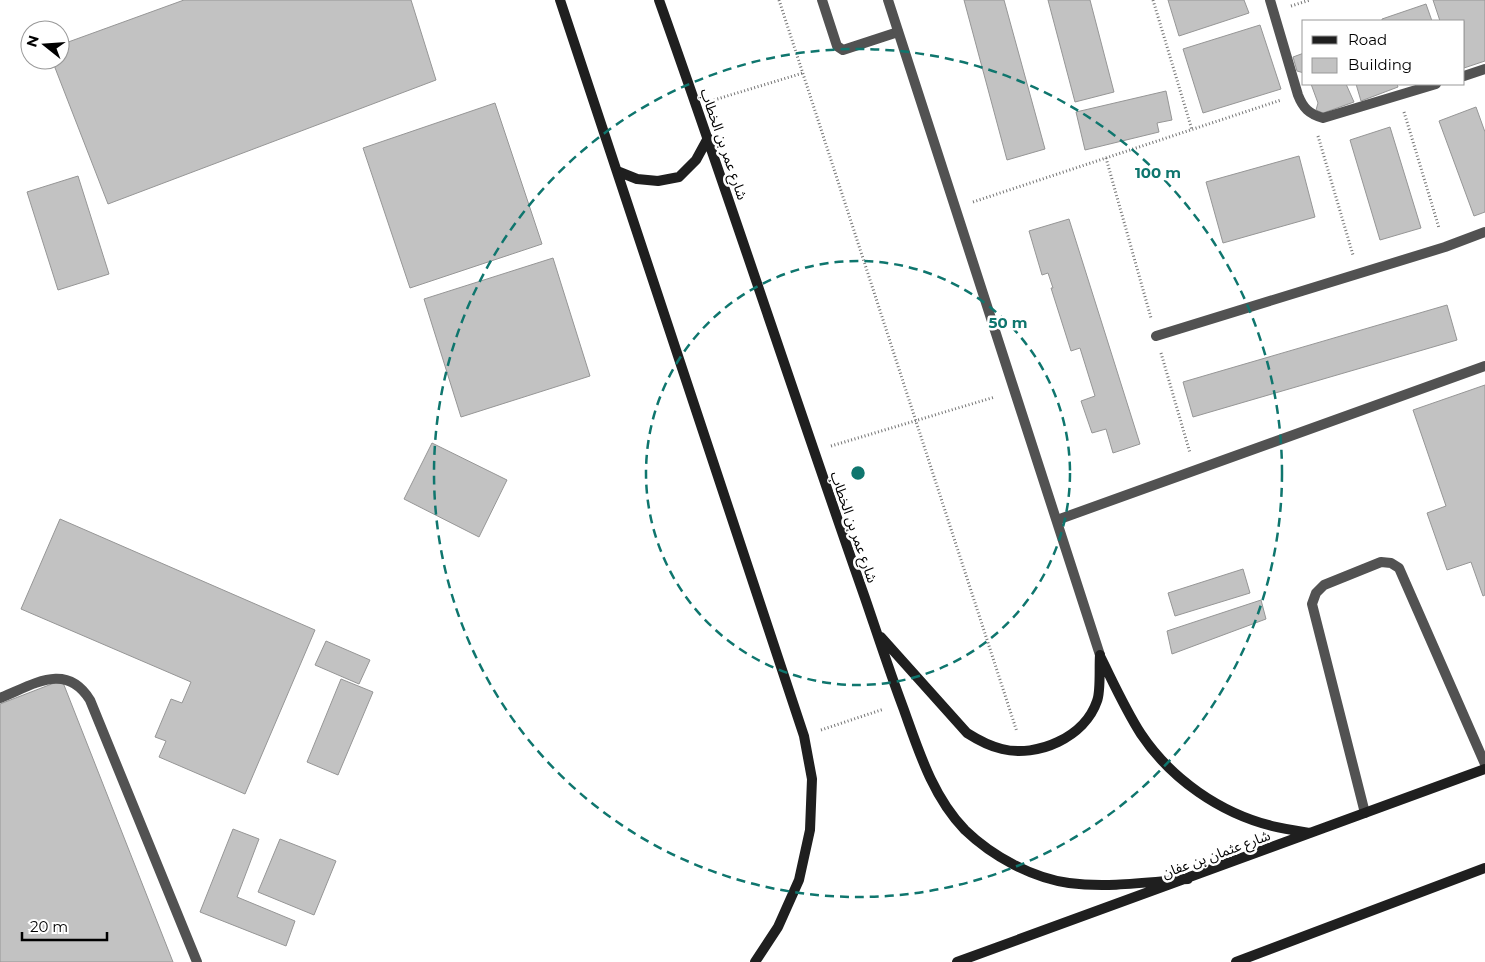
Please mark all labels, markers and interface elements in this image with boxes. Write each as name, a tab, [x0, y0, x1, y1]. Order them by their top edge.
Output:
north arrow	[20, 20, 70, 70]
legend	[1302, 20, 1465, 85]
text: Road	[1348, 30, 1387, 49]
text: N	[22, 33, 43, 49]
text: Building	[1348, 55, 1412, 74]
street label: شارع عمر بن الخطاب	[695, 86, 752, 203]
text: 100 m	[1135, 163, 1181, 182]
text: 50 m	[988, 313, 1028, 332]
centre of rings	[849, 464, 867, 482]
street label: شارع عمر بن الخطاب	[825, 469, 882, 586]
street label: شارع عثمان بن عفان	[1159, 826, 1273, 884]
scale bar	[22, 910, 108, 942]
text: 20 m	[30, 917, 68, 936]

